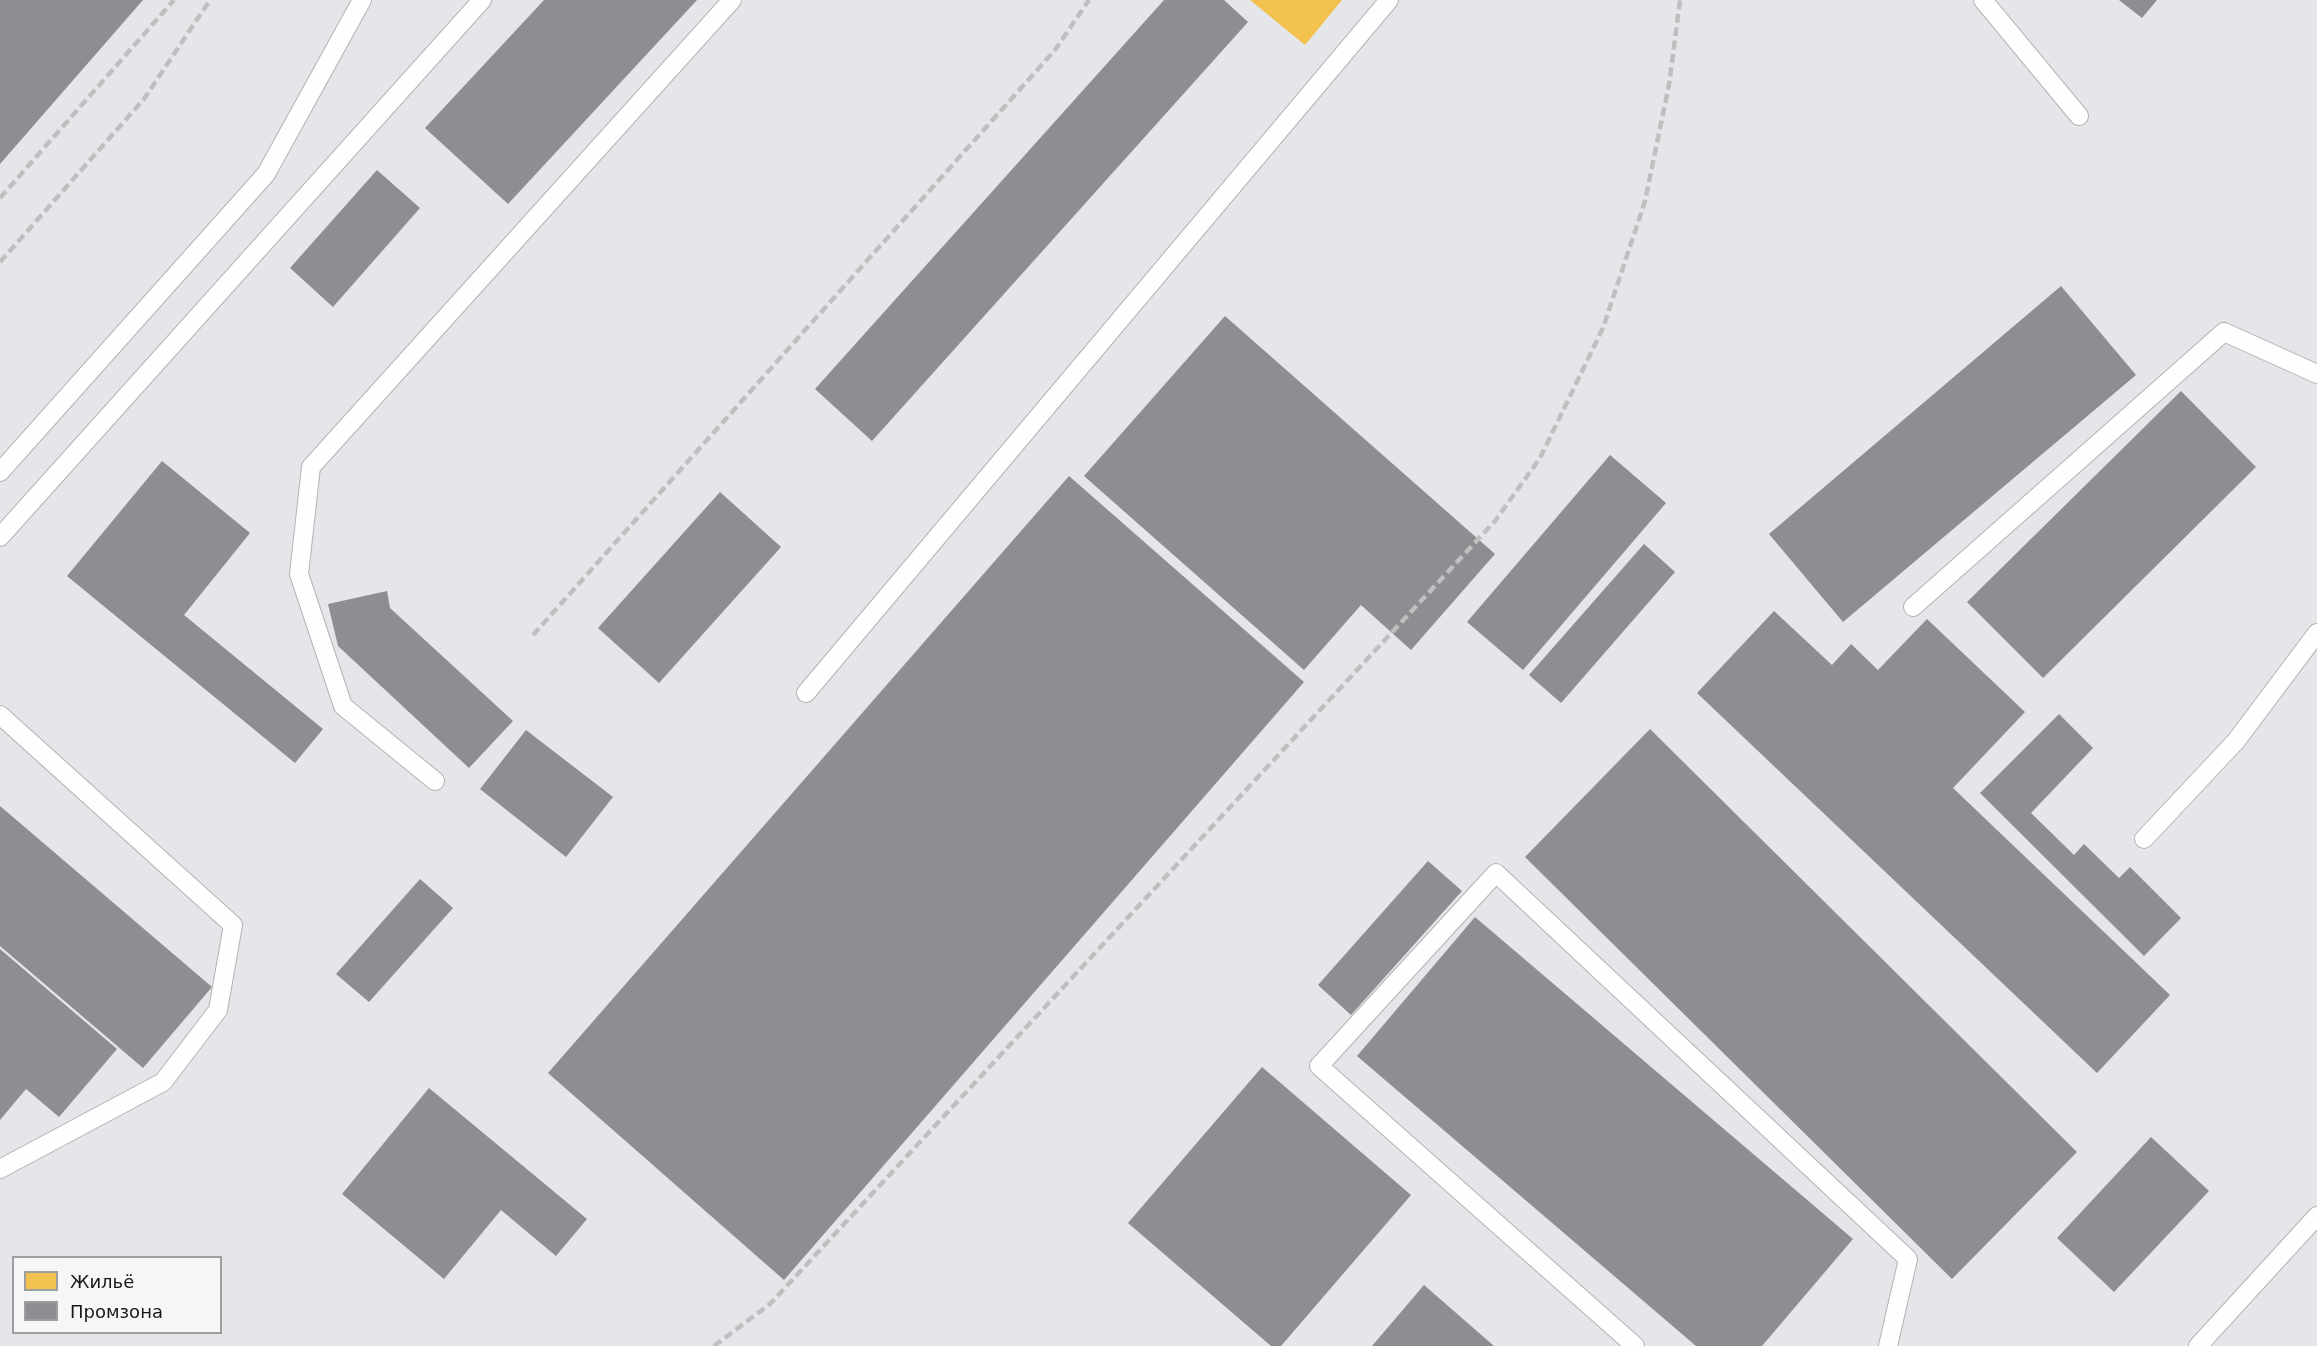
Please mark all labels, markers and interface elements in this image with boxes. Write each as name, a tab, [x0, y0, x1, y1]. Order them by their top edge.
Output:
legend	[12, 1256, 222, 1334]
text: Жильё	[70, 1271, 134, 1292]
text: Промзона	[70, 1301, 163, 1322]

